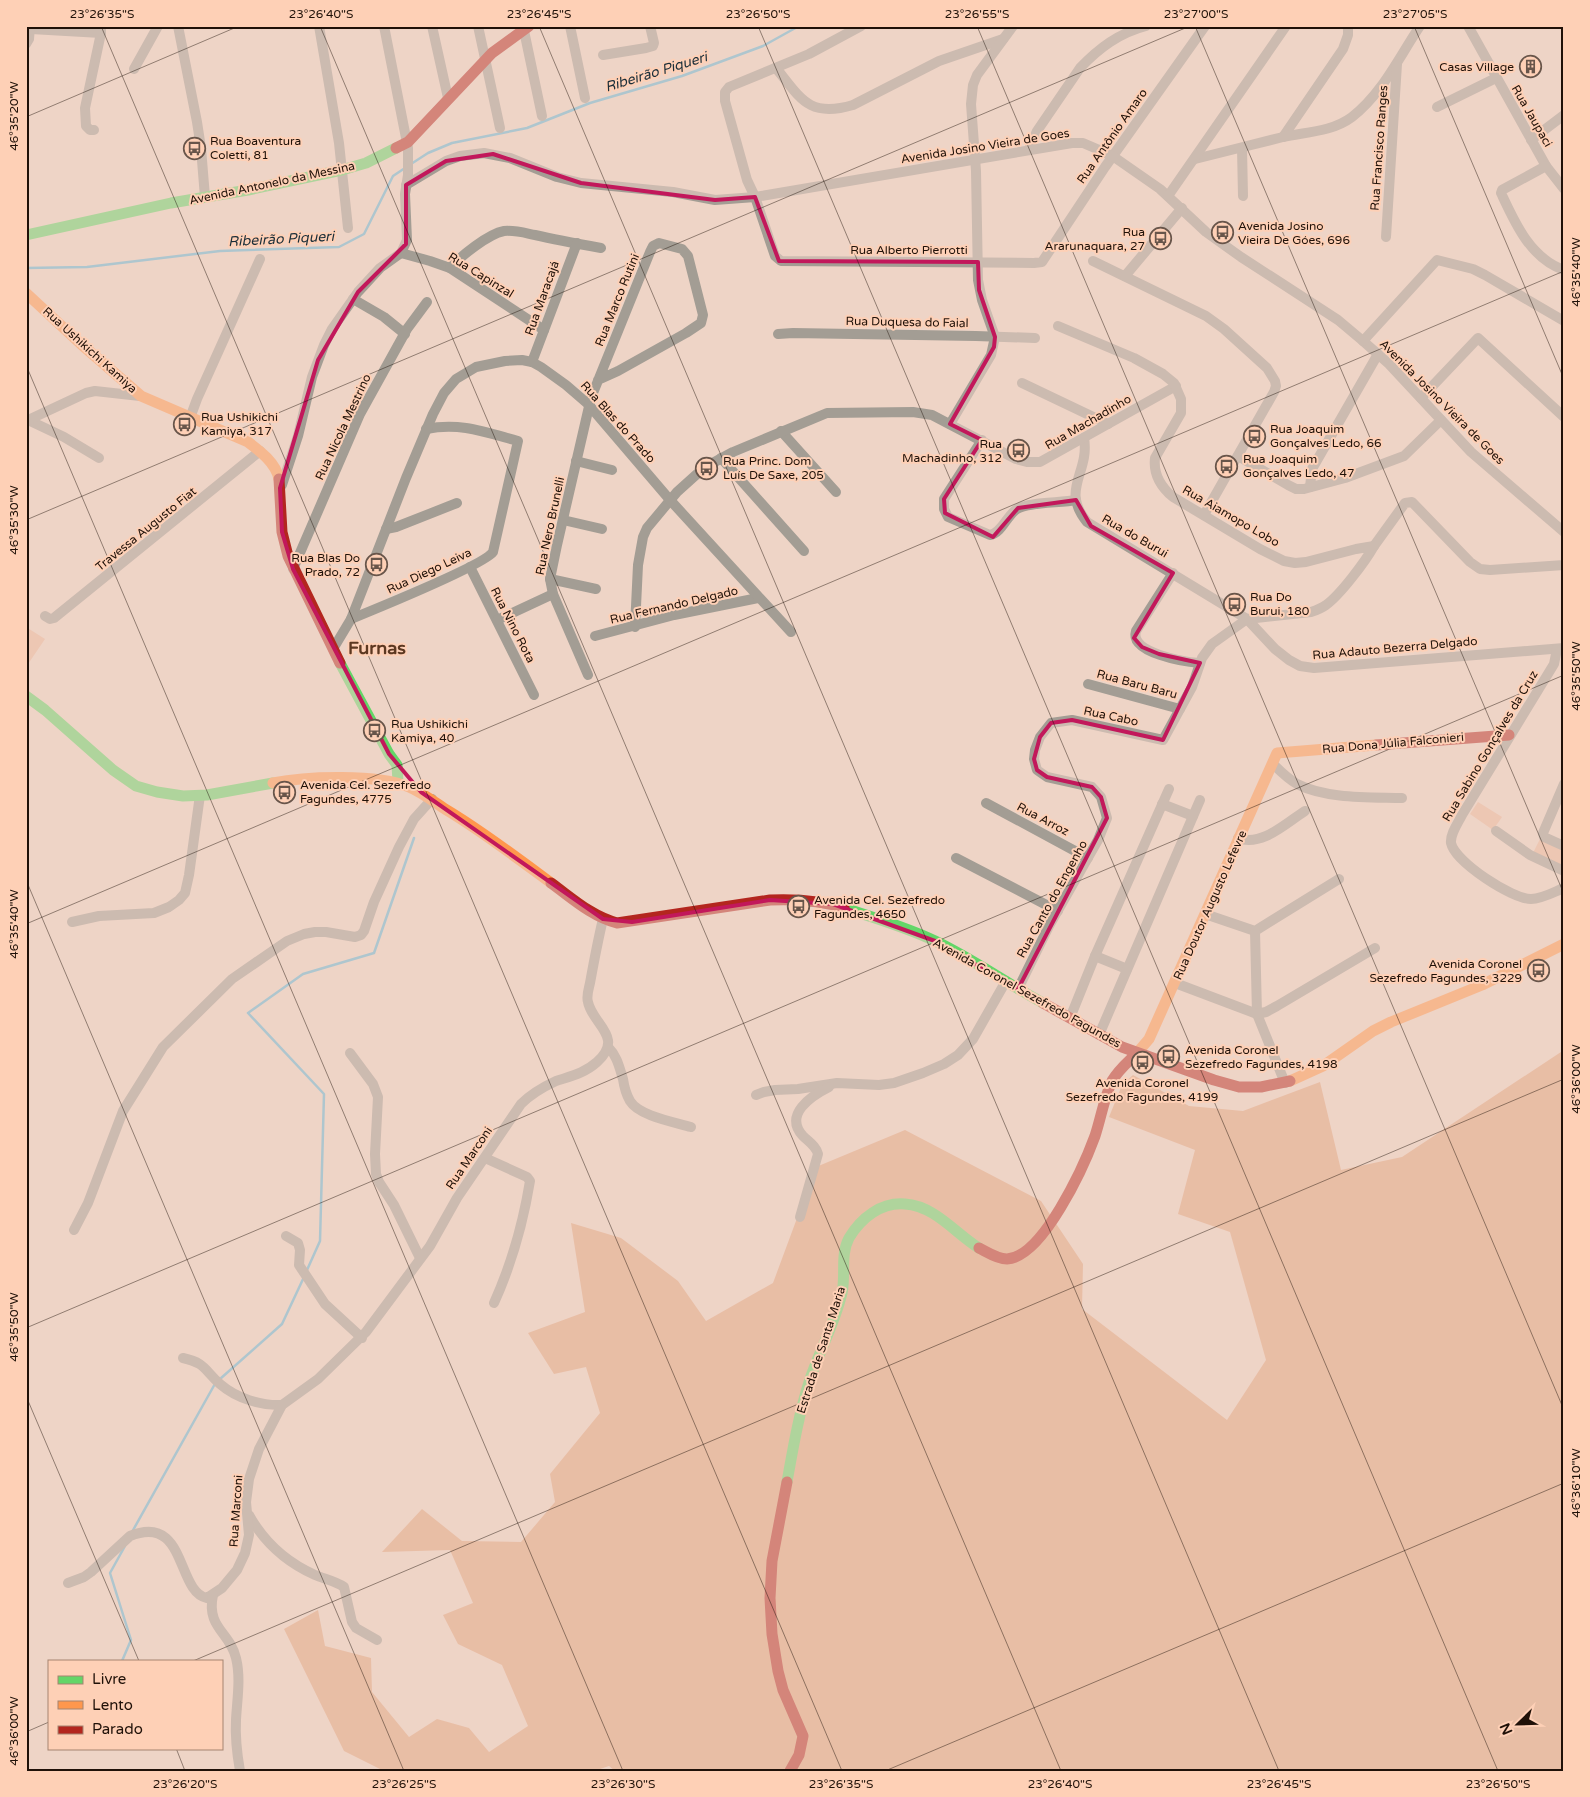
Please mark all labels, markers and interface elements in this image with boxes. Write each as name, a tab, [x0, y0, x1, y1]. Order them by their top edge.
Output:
text: 23°26'35"S	[70, 7, 134, 21]
text: 23°26'40"S	[289, 7, 353, 21]
text: 23°26'45"S	[507, 7, 571, 21]
text: 23°26'50"S	[726, 7, 790, 21]
text: 23°26'55"S	[945, 7, 1009, 21]
text: 23°27'00"S	[1164, 7, 1228, 21]
text: 23°27'05"S	[1383, 7, 1447, 21]
water label: Ribeirão Piqueri	[603, 48, 711, 96]
building icon: Casas Village	[1518, 55, 1542, 79]
place label: Casas Village	[1439, 60, 1514, 74]
text: 46°35'20"W	[7, 81, 21, 151]
street label: Rua Jaupaci	[1509, 83, 1555, 149]
street label: Rua Francisco Ranges	[1368, 84, 1390, 211]
street label: Rua Antônio Amaro	[1074, 86, 1150, 186]
street label: Avenida Josino Vieira de Goes	[900, 126, 1071, 166]
place label: Rua Boaventura Coletti, 81	[210, 134, 301, 162]
bus stop icon: Rua Boaventura Coletti, 81	[182, 136, 206, 160]
street label: Avenida Antonelo da Messina	[188, 159, 356, 207]
place label: Avenida Josino Vieira De Góes, 696	[1238, 219, 1350, 247]
bus stop icon: Avenida Josino Vieira De Góes, 696	[1210, 221, 1234, 245]
place label: Rua Ararunaquara, 27	[1045, 225, 1145, 253]
bus stop icon: Rua Ararunaquara, 27	[1149, 227, 1173, 251]
water label: Ribeirão Piqueri	[228, 228, 336, 250]
text: 46°35'40"W	[1569, 237, 1583, 307]
street label: Rua Alberto Pierrotti	[850, 243, 968, 257]
street label: Rua Capinzal	[446, 249, 516, 301]
street label: Rua Marco Rutini	[592, 251, 642, 348]
street label: Rua Maracajá	[522, 259, 562, 337]
street label: Rua Ushikichi Kamiya	[40, 304, 140, 396]
street label: Rua Duquesa do Faial	[845, 314, 969, 330]
street label: Avenida Josino Vieira de Goes	[1377, 337, 1507, 467]
street label: Rua Nicola Mestrino	[312, 372, 374, 482]
street label: Rua Blas do Prado	[578, 378, 658, 466]
street label: Rua Machadinho	[1043, 392, 1133, 452]
place label: Rua Ushikichi Kamiya, 317	[201, 410, 278, 438]
bus stop icon: Rua Ushikichi Kamiya, 317	[173, 412, 197, 436]
place label: Rua Joaquim Gonçalves Ledo, 66	[1270, 422, 1382, 450]
bus stop icon: Rua Joaquim Gonçalves Ledo, 66	[1242, 424, 1266, 448]
place label: Rua Machadinho, 312	[902, 437, 1002, 465]
bus stop icon: Rua Machadinho, 312	[1006, 439, 1030, 463]
place label: Rua Joaquim Gonçalves Ledo, 47	[1243, 452, 1355, 480]
place label: Rua Princ. Dom Luís De Saxe, 205	[723, 454, 824, 482]
bus stop icon: Rua Joaquim Gonçalves Ledo, 47	[1215, 454, 1239, 478]
bus stop icon: Rua Princ. Dom Luís De Saxe, 205	[695, 456, 719, 480]
street label: Rua Nero Brunelli	[533, 476, 567, 576]
street label: Rua Aiamopo Lobo	[1180, 483, 1282, 549]
street label: Travessa Augusto Fiat	[93, 484, 199, 574]
text: 46°35'30"W	[7, 485, 21, 555]
street label: Rua do Burui	[1099, 511, 1171, 561]
street label: Rua Diego Leiva	[384, 545, 474, 597]
place label: Rua Blas Do Prado, 72	[291, 551, 360, 579]
bus stop icon: Rua Blas Do Prado, 72	[364, 553, 388, 577]
street label: Rua Fernando Delgado	[609, 583, 739, 627]
street label: Rua Nino Rota	[488, 585, 538, 665]
place label: Rua Do Burui, 180	[1250, 590, 1310, 618]
bus stop icon: Rua Do Burui, 180	[1222, 592, 1246, 616]
street label: Rua Adauto Bezerra Delgado	[1312, 634, 1478, 662]
district label: Furnas	[348, 637, 406, 659]
text: 46°35'50"W	[1569, 641, 1583, 711]
street label: Rua Baru Baru	[1095, 667, 1179, 701]
street label: Rua Sabino Gonçalves da Cruz	[1439, 668, 1541, 824]
street label: Rua Cabo	[1082, 703, 1140, 729]
place label: Rua Ushikichi Kamiya, 40	[391, 717, 468, 745]
bus stop icon: Rua Ushikichi Kamiya, 40	[363, 719, 387, 743]
street label: Rua Dona Júlia Falconieri	[1322, 730, 1464, 756]
place label: Avenida Cel. Sezefredo Fagundes, 4775	[300, 778, 431, 806]
bus stop icon: Avenida Cel. Sezefredo Fagundes, 4775	[272, 780, 296, 804]
street label: Rua Arroz	[1015, 799, 1071, 839]
street label: Rua Doutor Augusto Lefevre	[1171, 828, 1250, 982]
street label: Rua Canto do Engenho	[1014, 838, 1090, 960]
text: 46°35'40"W	[7, 889, 21, 959]
place label: Avenida Cel. Sezefredo Fagundes, 4650	[814, 893, 945, 921]
bus stop icon: Avenida Cel. Sezefredo Fagundes, 4650	[786, 895, 810, 919]
street label: Avenida Coronel Sezefredo Fagundes	[931, 935, 1124, 1051]
place label: Avenida Coronel Sezefredo Fagundes, 3229	[1369, 957, 1522, 985]
bus stop icon: Avenida Coronel Sezefredo Fagundes, 3229	[1526, 959, 1550, 983]
place label: Avenida Coronel Sezefredo Fagundes, 4198	[1185, 1043, 1338, 1071]
text: 46°36'00"W	[1569, 1044, 1583, 1114]
bus stop icon: Avenida Coronel Sezefredo Fagundes, 4198	[1157, 1045, 1181, 1069]
bus stop icon: Avenida Coronel Sezefredo Fagundes, 4199	[1130, 1050, 1154, 1074]
place label: Avenida Coronel Sezefredo Fagundes, 4199	[1066, 1076, 1218, 1104]
street label: Rua Marconi	[443, 1124, 495, 1192]
street label: Estrada de Santa Maria	[794, 1285, 848, 1415]
text: 46°35'50"W	[7, 1292, 21, 1362]
text: 46°36'10"W	[1569, 1448, 1583, 1518]
street label: Rua Marconi	[226, 1474, 246, 1548]
legend	[48, 1660, 222, 1750]
text: Livre	[92, 1670, 126, 1688]
text: 46°36'00"W	[7, 1696, 21, 1766]
text: Lento	[92, 1696, 133, 1714]
north arrow	[1492, 1700, 1542, 1750]
text: Parado	[92, 1720, 143, 1738]
text: N	[1496, 1720, 1517, 1737]
text: 23°26'20"S	[153, 1777, 217, 1791]
text: 23°26'25"S	[372, 1777, 436, 1791]
text: 23°26'30"S	[591, 1777, 655, 1791]
text: 23°26'35"S	[809, 1777, 873, 1791]
text: 23°26'40"S	[1028, 1777, 1092, 1791]
text: 23°26'45"S	[1247, 1777, 1311, 1791]
text: 23°26'50"S	[1466, 1777, 1530, 1791]

